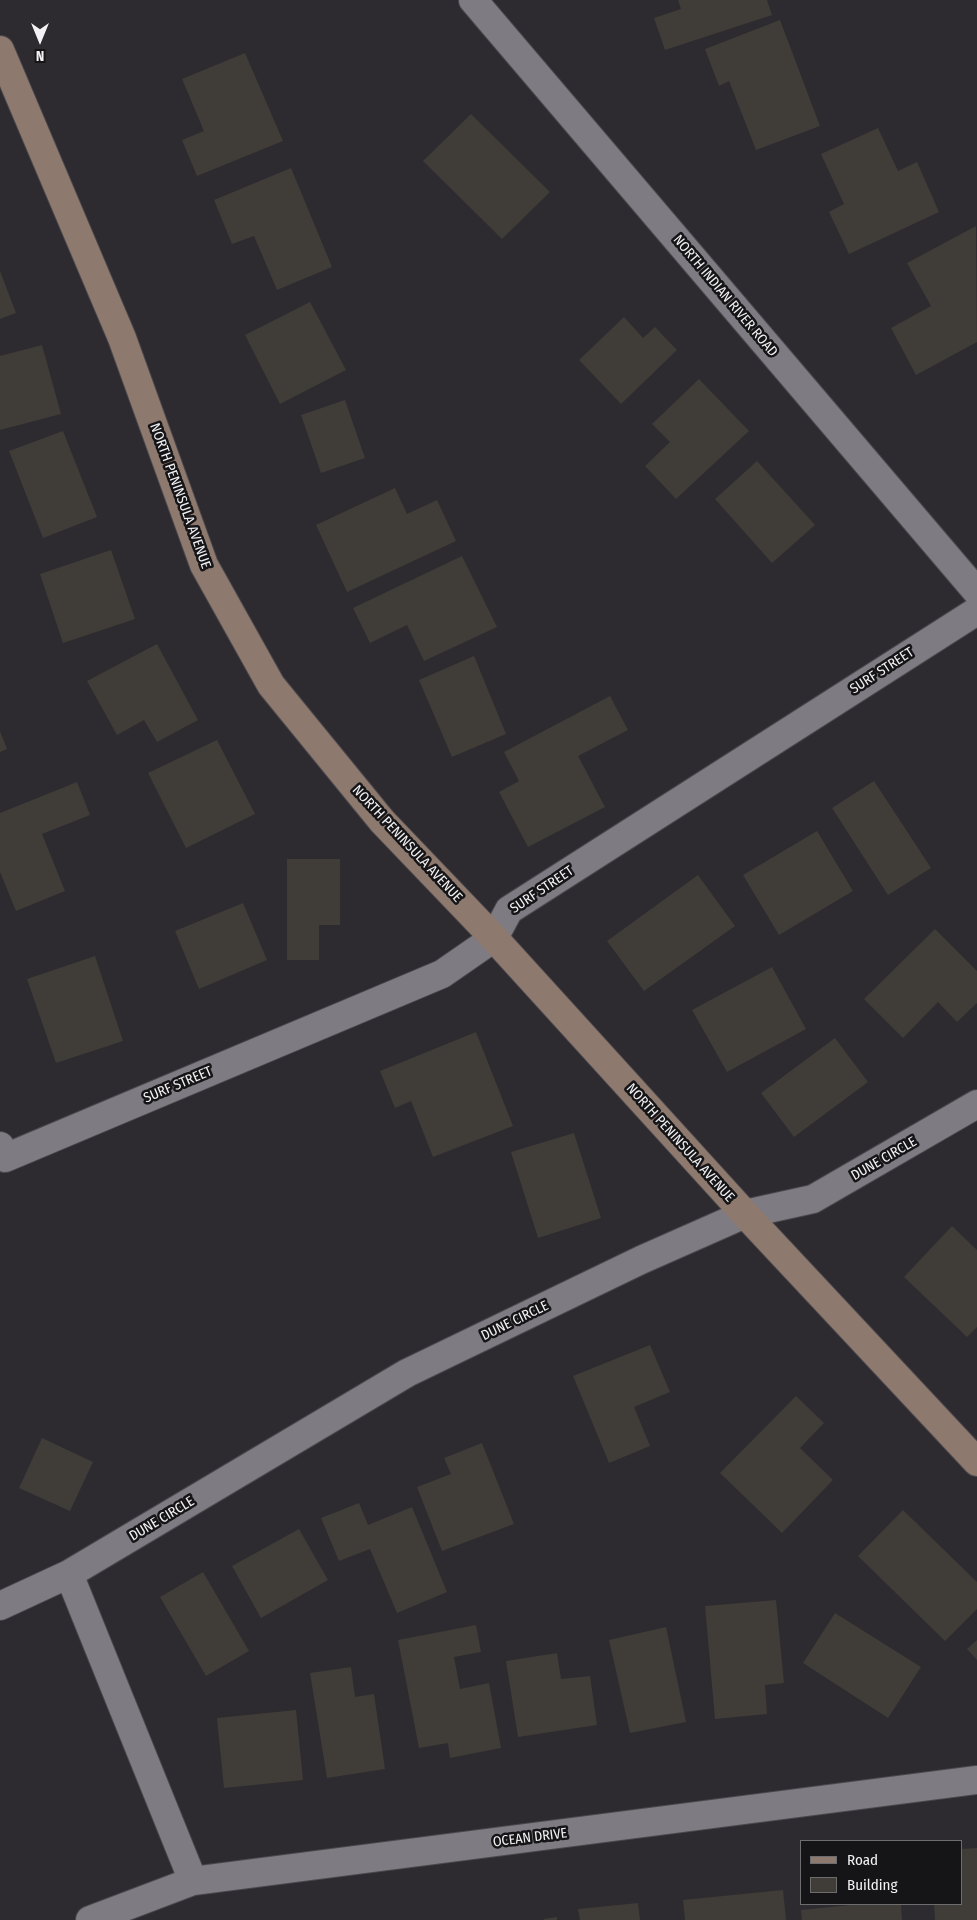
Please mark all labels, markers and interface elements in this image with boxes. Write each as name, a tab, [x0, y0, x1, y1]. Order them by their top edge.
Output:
north arrow	[15, 15, 65, 65]
text: N	[36, 47, 44, 64]
street label: NORTH INDIAN RIVER ROAD	[669, 232, 781, 360]
street label: NORTH PENINSULA AVENUE	[146, 421, 214, 571]
street label: SURF STREET	[847, 644, 917, 698]
street label: NORTH PENINSULA AVENUE	[348, 782, 466, 906]
street label: SURF STREET	[507, 863, 577, 917]
street label: SURF STREET	[141, 1063, 215, 1107]
street label: NORTH PENINSULA AVENUE	[622, 1080, 738, 1206]
street label: DUNE CIRCLE	[848, 1134, 920, 1184]
street label: DUNE CIRCLE	[479, 1297, 551, 1345]
street label: DUNE CIRCLE	[126, 1493, 198, 1545]
street label: OCEAN DRIVE	[492, 1825, 568, 1851]
legend	[800, 1840, 962, 1905]
text: Road	[847, 1851, 878, 1869]
text: Building	[847, 1876, 898, 1894]

